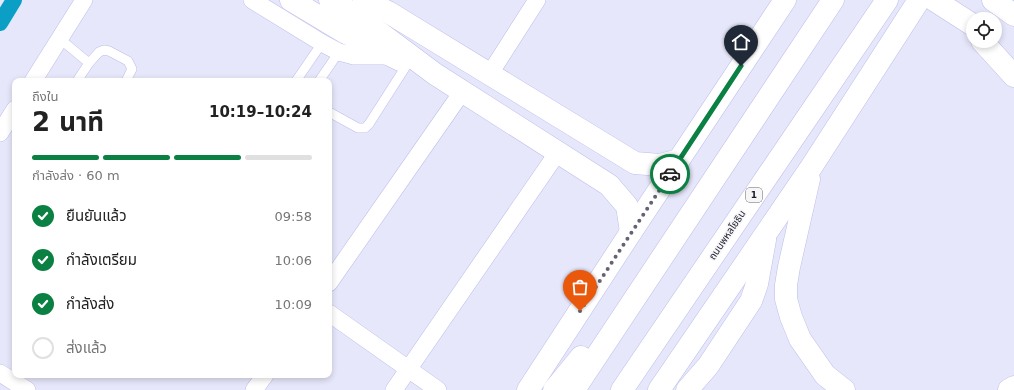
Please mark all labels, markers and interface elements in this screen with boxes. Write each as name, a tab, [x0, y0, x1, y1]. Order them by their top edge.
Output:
map controls	[966, 12, 1002, 48]
button: locate	[966, 12, 1002, 48]
pin	[724, 25, 758, 66]
icon: home	[730, 31, 752, 53]
text: ถึงใน	[32, 89, 58, 104]
text: 10:19–10:24	[209, 103, 312, 121]
text: 2 นาที	[32, 107, 104, 137]
courier	[650, 154, 690, 194]
icon: car	[659, 163, 681, 185]
text: กำลังส่ง · 60 m	[32, 168, 120, 183]
road number: 1	[746, 188, 762, 202]
icon: check	[32, 205, 54, 227]
text: ยืนยันแล้ว	[66, 207, 127, 225]
street label: ถนนพหลโยธิน	[706, 208, 748, 262]
text: 09:58	[275, 209, 312, 224]
icon: check	[32, 249, 54, 271]
text: กำลังเตรียม	[66, 251, 137, 269]
text: 10:06	[275, 253, 312, 268]
pin	[563, 270, 597, 311]
icon: bag	[569, 276, 591, 298]
icon: check	[32, 293, 54, 315]
text: กำลังส่ง	[66, 295, 114, 313]
text: 10:09	[275, 297, 312, 312]
text: ส่งแล้ว	[66, 339, 107, 357]

